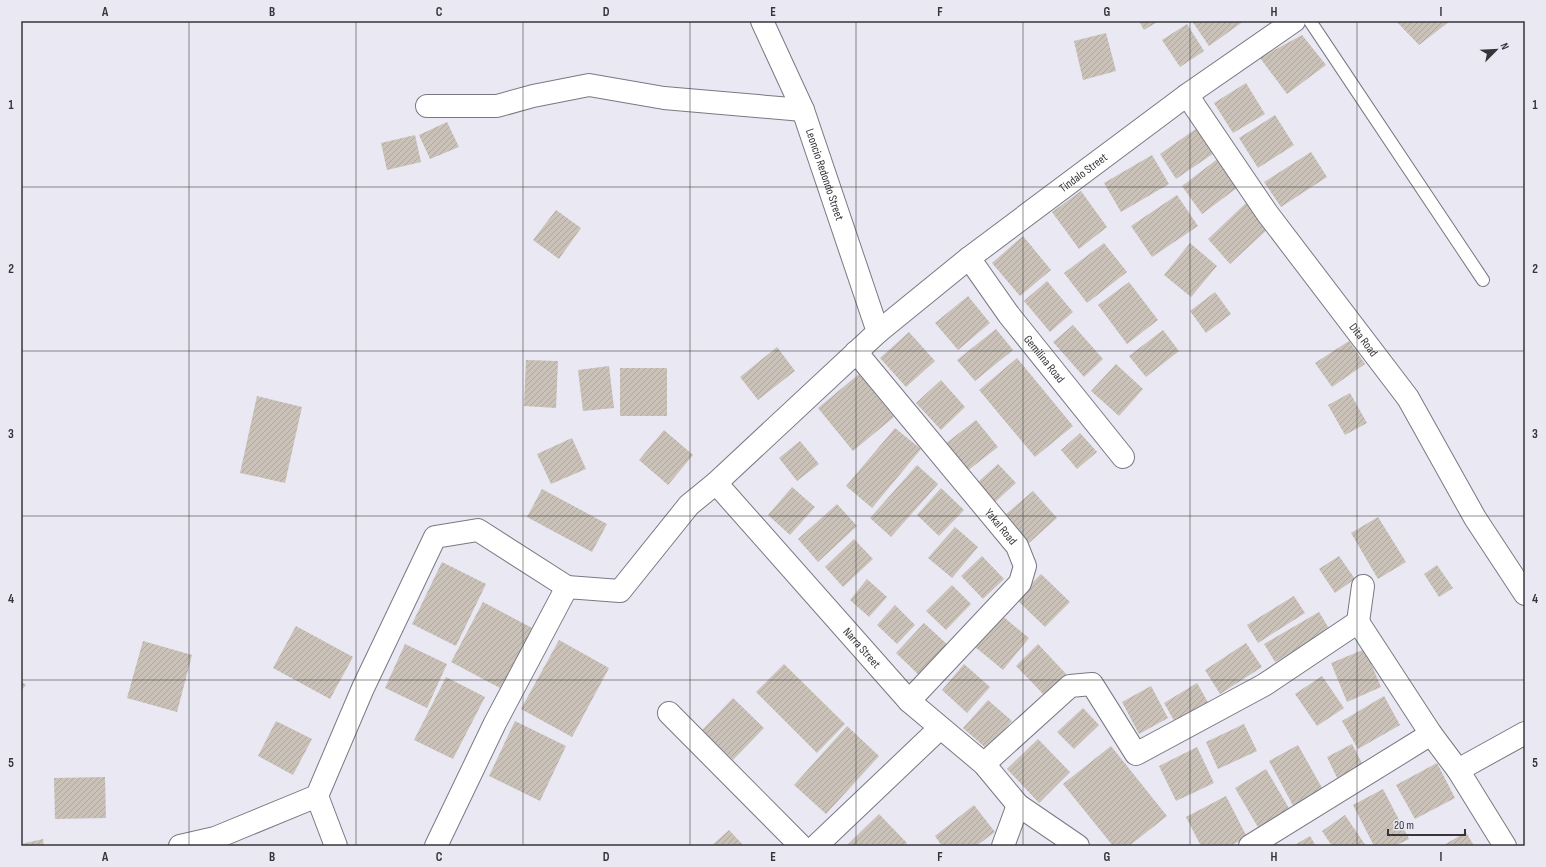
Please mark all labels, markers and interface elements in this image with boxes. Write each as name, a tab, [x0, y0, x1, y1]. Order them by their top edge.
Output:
text: A	[101, 4, 109, 20]
text: B	[269, 4, 275, 20]
text: C	[436, 4, 443, 20]
text: D	[603, 4, 610, 20]
text: E	[770, 4, 776, 20]
text: F	[937, 4, 943, 20]
text: G	[1104, 4, 1111, 20]
text: H	[1271, 4, 1278, 20]
text: I	[1440, 4, 1443, 20]
north arrow	[1476, 30, 1516, 70]
text: N	[1498, 41, 1512, 52]
text: 1	[8, 97, 14, 113]
text: 1	[1532, 97, 1538, 113]
street label: Leoncio Redondo Street	[802, 127, 847, 223]
street label: Tindalo Street	[1057, 150, 1111, 196]
text: 2	[8, 261, 14, 277]
text: 2	[1532, 261, 1538, 277]
street label: Dita Road	[1346, 320, 1381, 360]
street label: Gemilina Road	[1020, 332, 1068, 386]
text: 3	[8, 426, 14, 442]
text: 3	[1532, 426, 1538, 442]
street label: Yakal Road	[981, 506, 1020, 548]
text: 4	[8, 591, 14, 607]
text: 4	[1532, 591, 1538, 607]
street label: Narra Street	[840, 625, 884, 672]
text: 5	[8, 755, 14, 771]
text: 5	[1532, 755, 1538, 771]
scale bar	[1388, 811, 1465, 837]
text: 20 m	[1394, 818, 1414, 833]
text: A	[101, 849, 109, 865]
text: B	[269, 849, 275, 865]
text: C	[436, 849, 443, 865]
text: D	[603, 849, 610, 865]
text: E	[770, 849, 776, 865]
text: F	[937, 849, 943, 865]
text: G	[1104, 849, 1111, 865]
text: H	[1271, 849, 1278, 865]
text: I	[1440, 849, 1443, 865]

